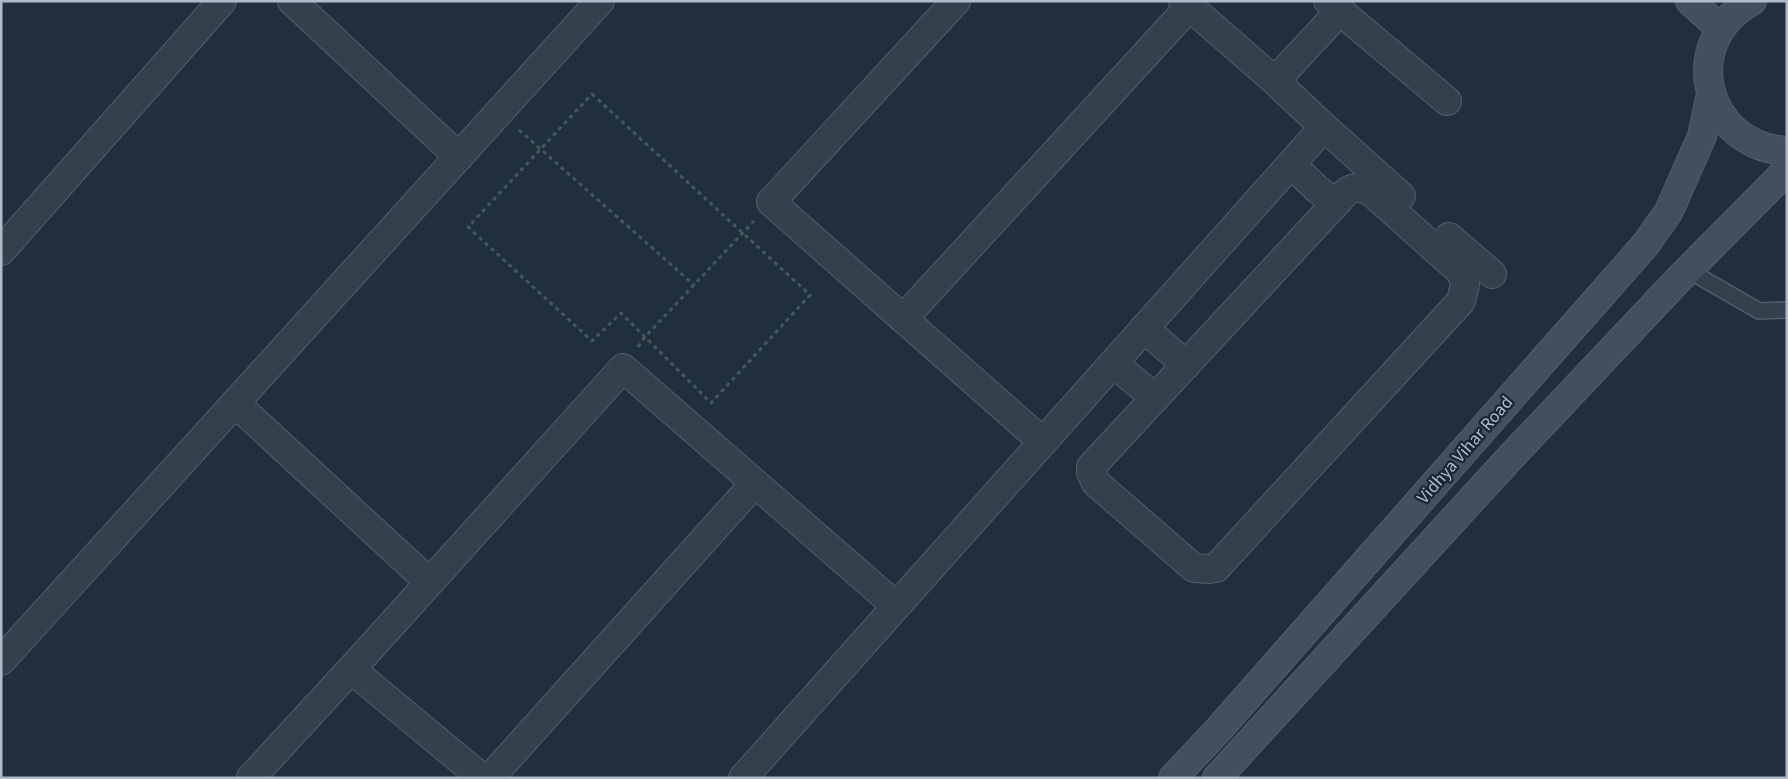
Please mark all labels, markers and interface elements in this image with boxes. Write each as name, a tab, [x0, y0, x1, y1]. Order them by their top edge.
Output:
street label: Vidhya Vihar Road	[1411, 391, 1519, 509]

